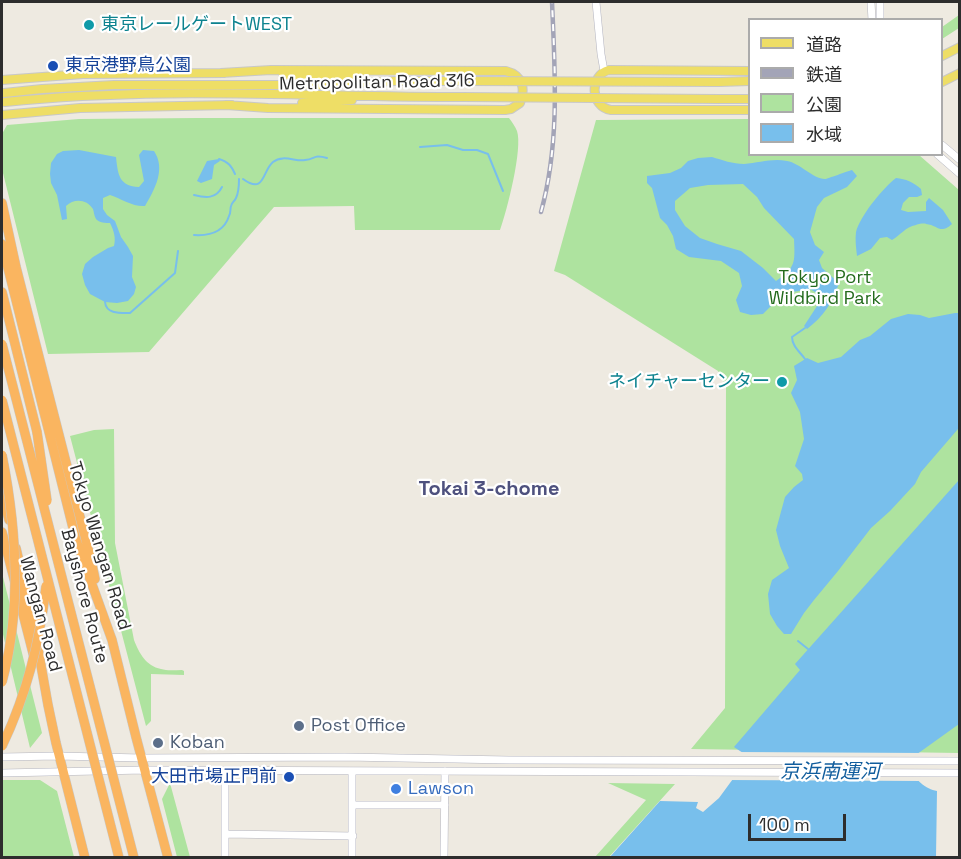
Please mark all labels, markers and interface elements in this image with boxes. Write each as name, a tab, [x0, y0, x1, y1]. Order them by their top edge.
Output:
place label: 東京レールゲートWEST	[101, 14, 292, 36]
marker: 東京レールゲートWEST	[82, 18, 96, 32]
legend	[748, 18, 943, 156]
text: 道路	[806, 33, 842, 56]
place label: 東京港野鳥公園	[65, 55, 191, 77]
marker: 東京港野鳥公園	[46, 59, 60, 73]
text: 鉄道	[806, 63, 842, 86]
street label: Metropolitan Road 316	[279, 70, 475, 96]
text: 公園	[806, 93, 842, 116]
text: 水域	[806, 123, 842, 146]
park label: Tokyo Port Wildbird Park	[769, 267, 881, 310]
place label: ネイチャーセンター	[608, 371, 770, 393]
marker: ネイチャーセンター	[775, 375, 789, 389]
street label: Tokyo Wangan Road	[63, 459, 135, 633]
district label: Tokai 3-chome	[419, 478, 559, 502]
street label: Bayshore Route	[56, 526, 112, 666]
street label: Wangan Road	[14, 554, 66, 674]
place label: Post Office	[311, 715, 406, 737]
marker: Post Office	[292, 719, 306, 733]
place label: Koban	[170, 732, 225, 754]
marker: Koban	[151, 736, 165, 750]
water label: 京浜南運河	[780, 761, 880, 785]
place label: 大田市場正門前	[151, 766, 277, 788]
marker: 大田市場正門前	[282, 770, 296, 784]
place label: Lawson	[408, 778, 474, 800]
marker: Lawson	[389, 782, 403, 796]
scale bar	[751, 802, 848, 840]
text: 100 m	[759, 813, 810, 836]

